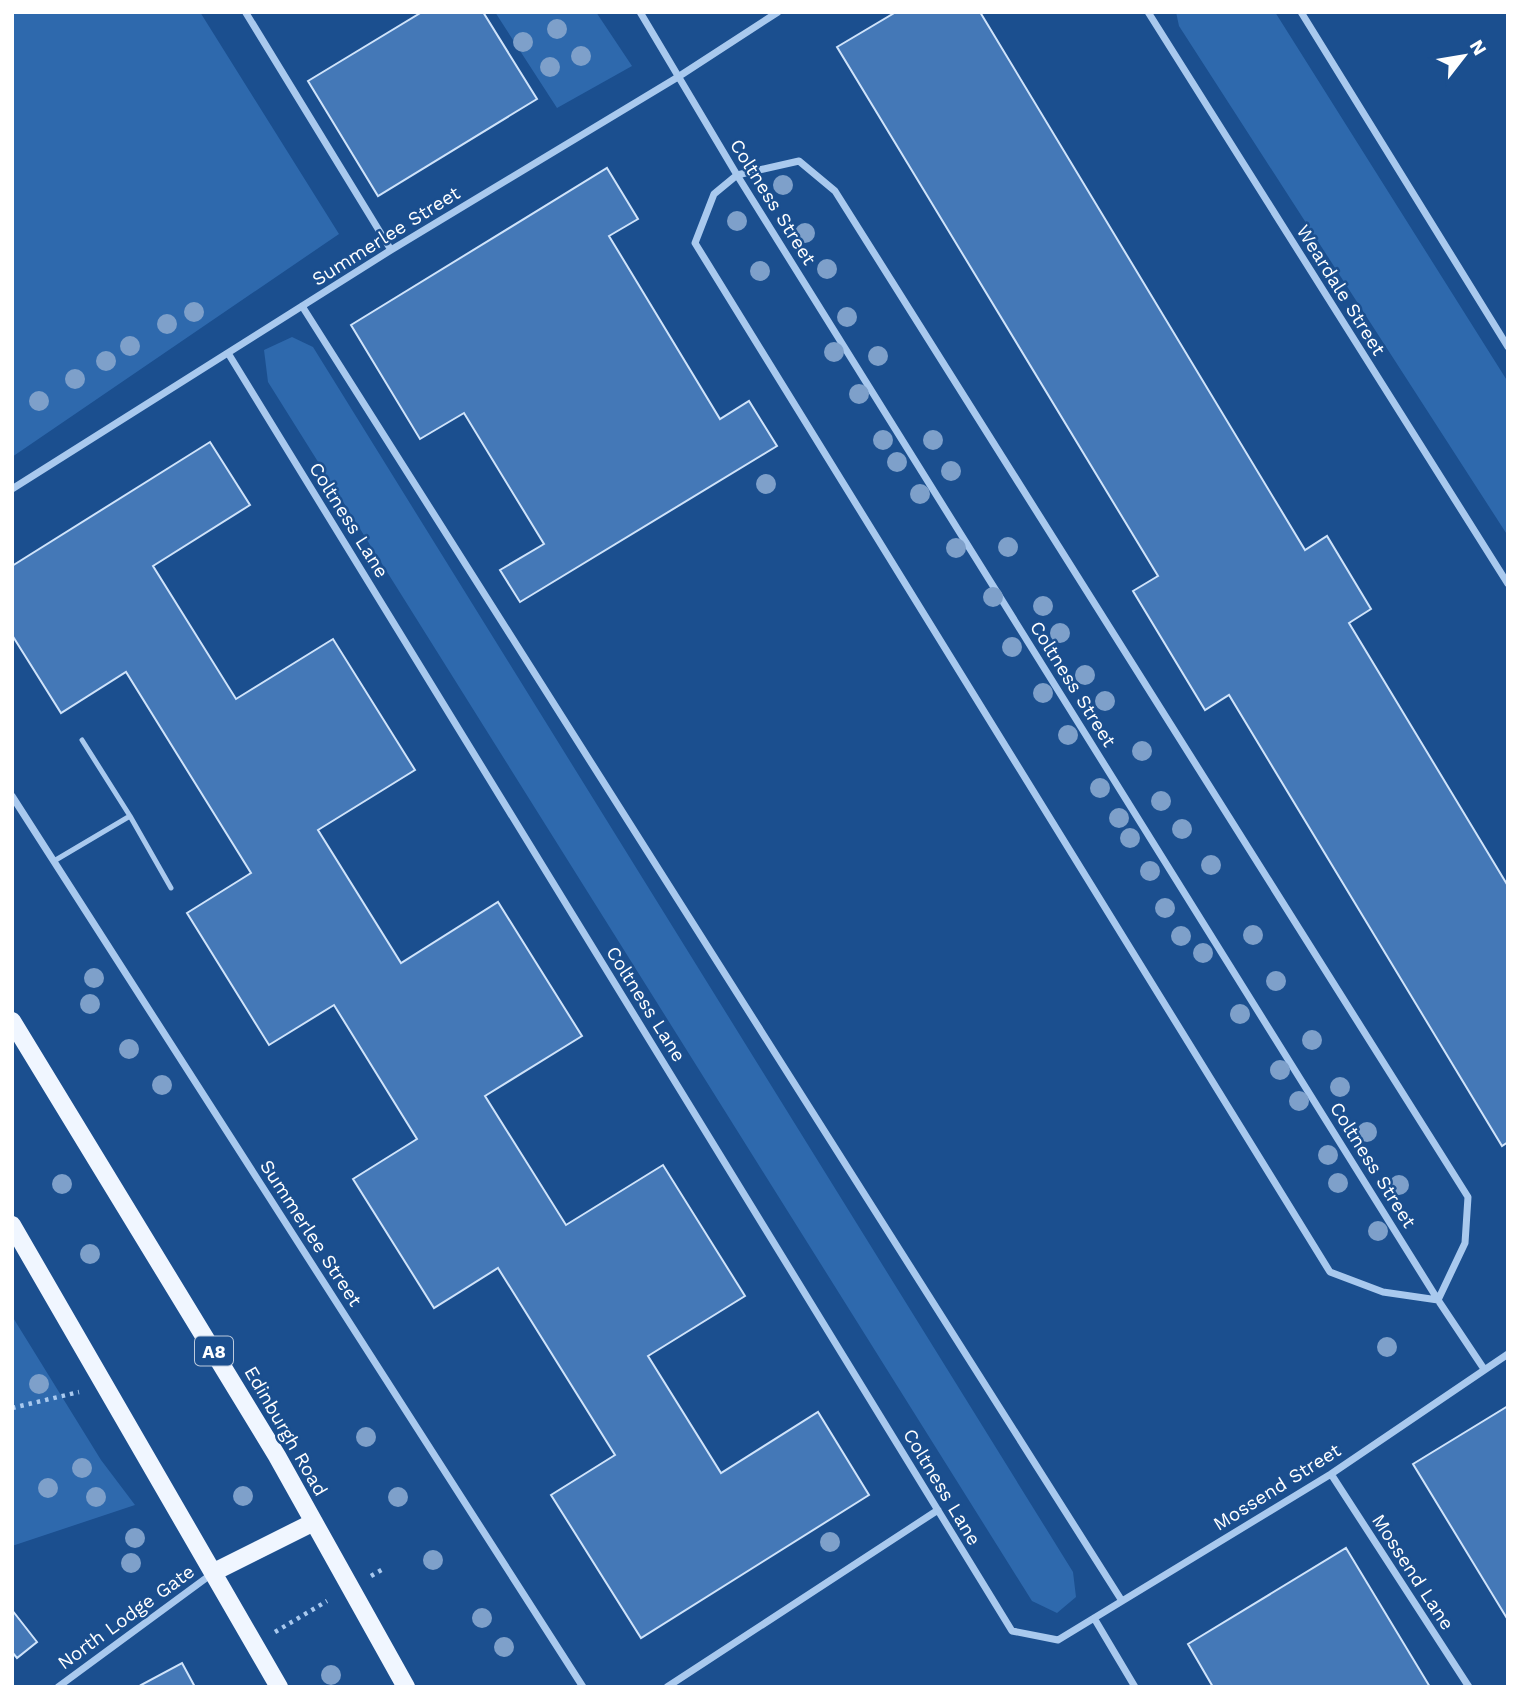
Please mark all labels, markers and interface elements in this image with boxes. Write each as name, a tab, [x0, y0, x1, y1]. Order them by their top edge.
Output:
north arrow	[1429, 21, 1499, 91]
text: N	[1465, 36, 1492, 59]
street label: Coltness Street	[725, 135, 821, 269]
street label: Summerlee Street	[308, 181, 464, 291]
street label: Weardale Street	[1292, 220, 1390, 360]
street label: Coltness Lane	[304, 458, 394, 582]
street label: Coltness Street	[1025, 617, 1121, 751]
street label: Coltness Lane	[601, 942, 691, 1066]
street label: Coltness Street	[1325, 1098, 1421, 1232]
street label: Summerlee Street	[255, 1155, 367, 1311]
road number: A8	[195, 1336, 233, 1366]
street label: Edinburgh Road	[240, 1362, 332, 1500]
street label: Coltness Lane	[898, 1425, 986, 1549]
street label: Mossend Street	[1209, 1439, 1345, 1535]
street label: Mossend Lane	[1367, 1510, 1459, 1634]
street label: North Lodge Gate	[53, 1560, 199, 1674]

